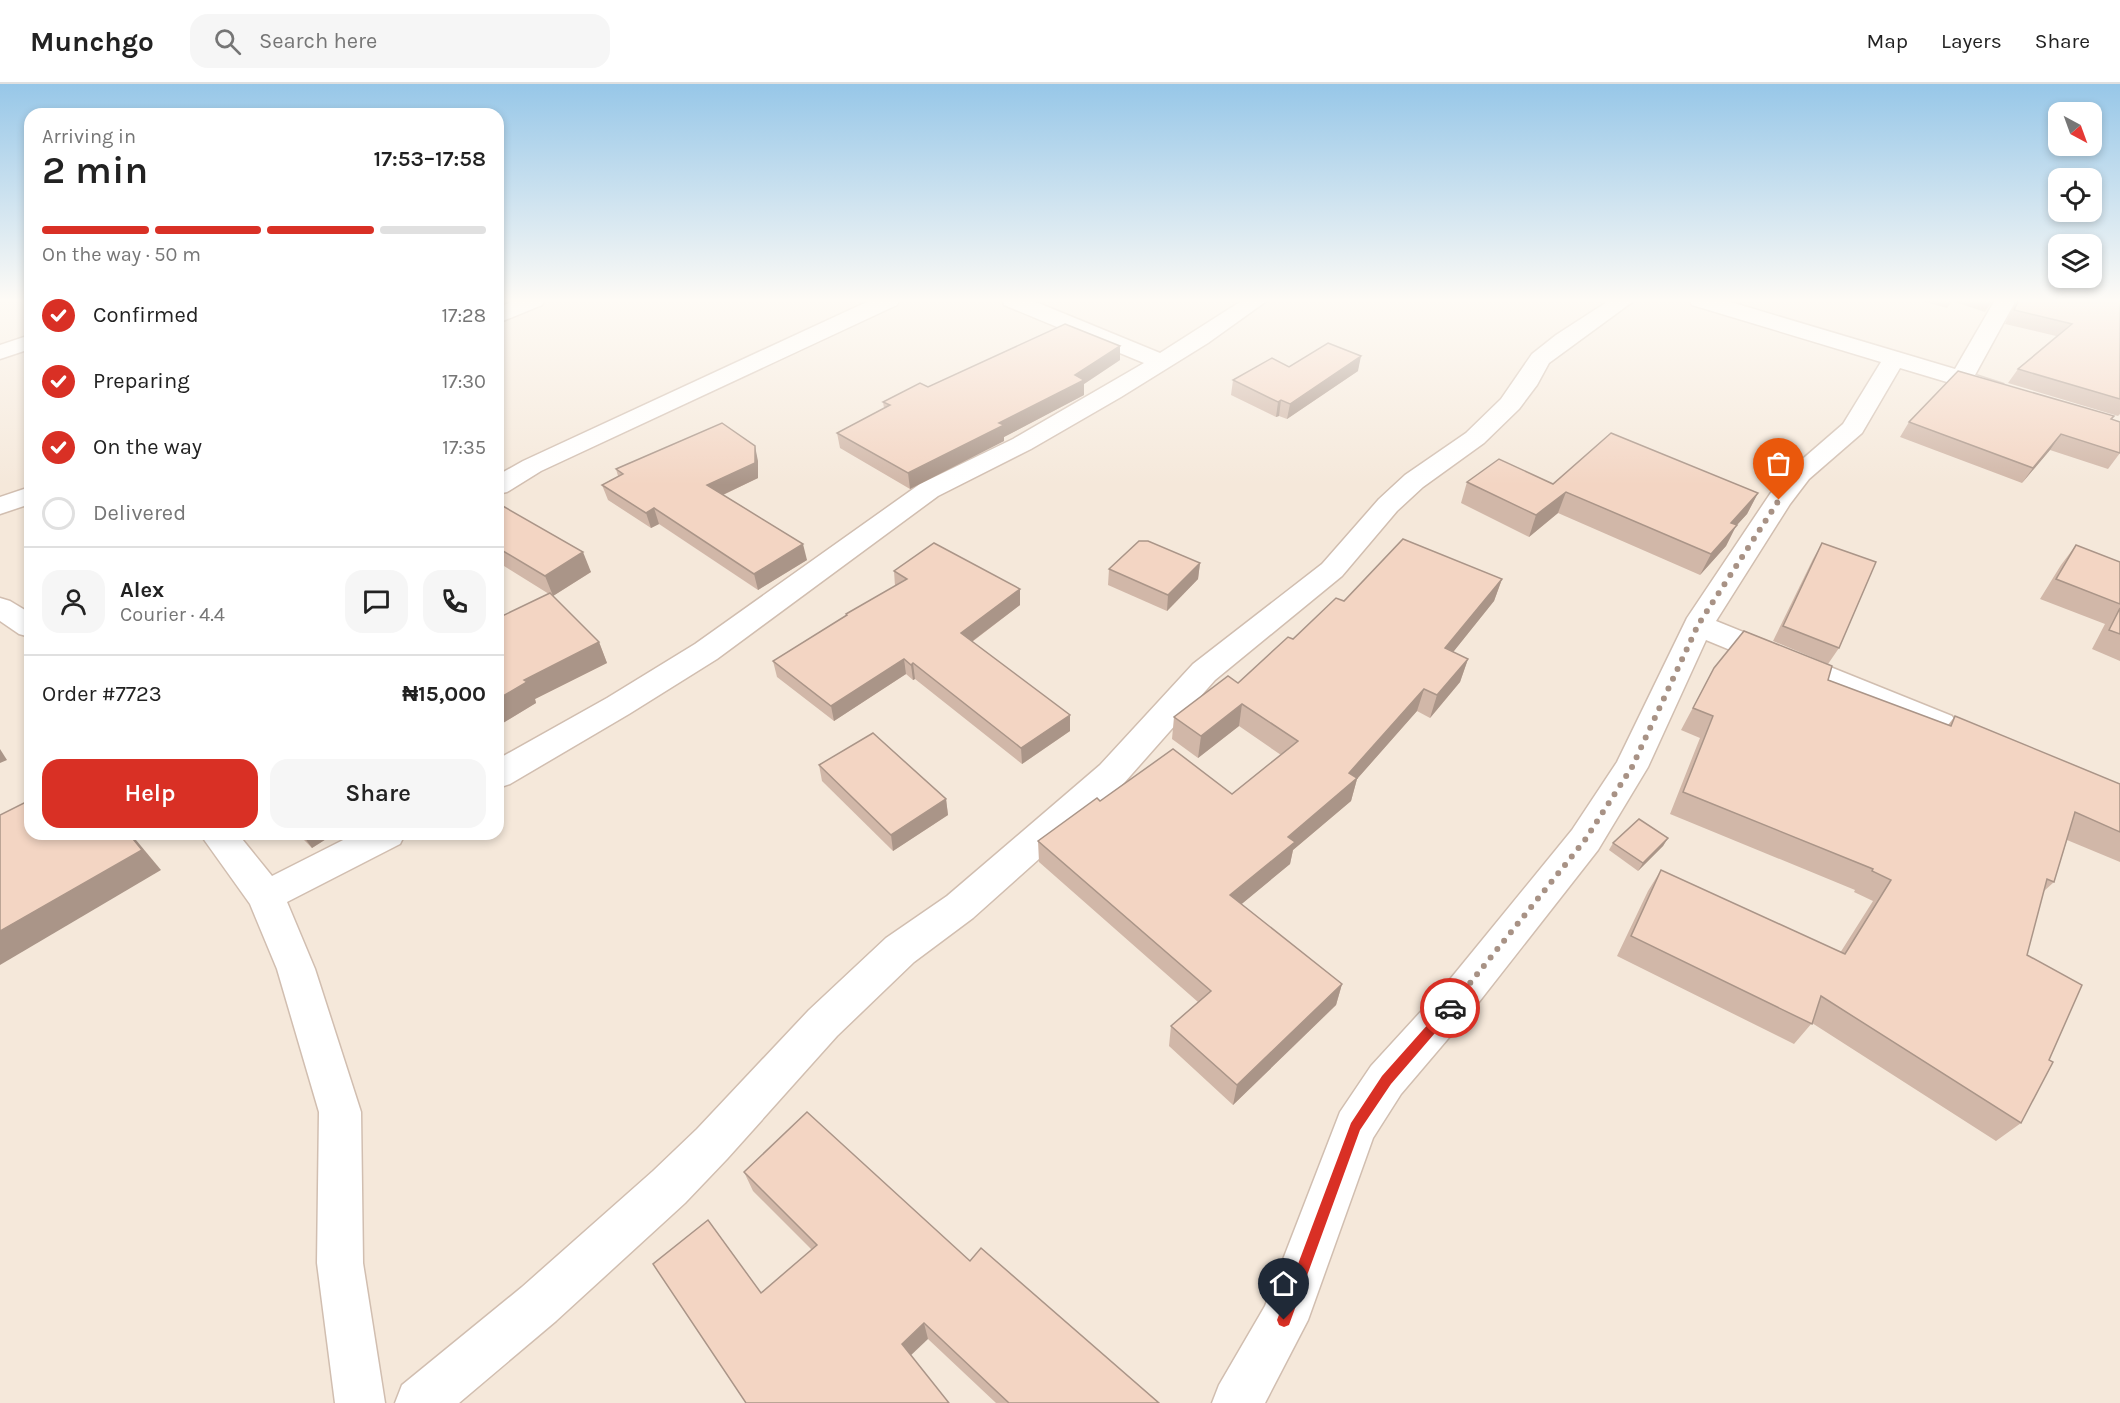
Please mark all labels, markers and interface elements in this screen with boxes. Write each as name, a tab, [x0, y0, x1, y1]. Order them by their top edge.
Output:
search box	[190, 14, 610, 68]
text: Munchgo	[30, 25, 154, 58]
icon: search	[211, 25, 244, 58]
text: Search here	[259, 28, 377, 54]
text: Map	[1866, 29, 1908, 53]
text: Layers	[1941, 29, 2002, 53]
text: Share	[2035, 29, 2090, 53]
north arrow	[2048, 102, 2102, 156]
map controls	[2048, 102, 2102, 288]
text: Arriving in	[42, 125, 136, 148]
text: 17:53–17:58	[374, 146, 486, 172]
text: 2 min	[42, 147, 148, 193]
button: locate	[2048, 168, 2102, 222]
button: layers	[2048, 234, 2102, 288]
text: On the way · 50 m	[42, 243, 201, 266]
icon: check	[42, 299, 75, 332]
text: Confirmed	[93, 302, 199, 328]
text: 17:28	[442, 304, 486, 327]
icon: check	[42, 365, 75, 398]
text: Preparing	[93, 368, 190, 394]
text: 17:30	[442, 370, 486, 393]
icon: check	[42, 431, 75, 464]
text: On the way	[93, 434, 202, 460]
text: 17:35	[442, 436, 486, 459]
pin	[1753, 438, 1804, 500]
icon: bag	[1762, 447, 1795, 480]
text: Delivered	[93, 500, 186, 526]
button: person	[42, 570, 105, 633]
button: chat	[345, 570, 408, 633]
button: phone	[423, 570, 486, 633]
text: Alex	[120, 577, 164, 603]
text: Courier · 4.4	[120, 603, 225, 626]
text: Order #7723	[42, 681, 162, 707]
text: ₦15,000	[402, 681, 486, 707]
button: Help	[42, 759, 258, 828]
button: Share	[270, 759, 486, 828]
courier	[1420, 978, 1480, 1038]
icon: car	[1434, 992, 1467, 1025]
pin	[1258, 1258, 1309, 1320]
icon: home	[1267, 1267, 1300, 1300]

